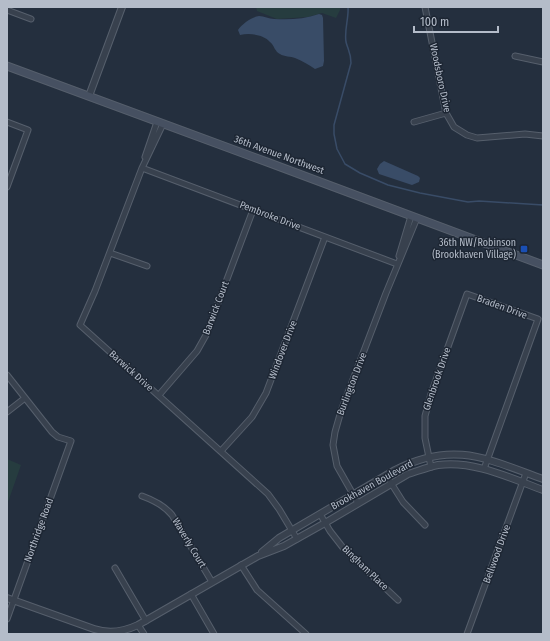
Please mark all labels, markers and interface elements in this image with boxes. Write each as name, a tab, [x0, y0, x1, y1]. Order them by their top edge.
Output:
scale bar	[414, 8, 498, 34]
text: 100 m	[420, 15, 449, 29]
street label: Woodsboro Drive	[427, 42, 453, 114]
street label: 36th Avenue Northwest	[232, 133, 326, 177]
street label: Pembroke Drive	[238, 199, 302, 233]
place label: 36th NW/Robinson (Brookhaven Village)	[432, 237, 516, 261]
marker: 36th NW/Robinson (Brookhaven Village)	[519, 244, 529, 254]
street label: Barwick Court	[200, 279, 232, 336]
street label: Braden Drive	[475, 292, 529, 322]
street label: Windover Drive	[266, 319, 300, 381]
street label: Glenbrook Drive	[421, 346, 453, 412]
street label: Barwick Drive	[106, 348, 156, 394]
street label: Burlington Drive	[334, 351, 370, 417]
street label: Brookhaven Boulevard	[329, 457, 415, 513]
street label: Northridge Road	[22, 496, 56, 564]
street label: Waverly Court	[169, 516, 209, 571]
street label: Bellwood Drive	[481, 523, 513, 585]
street label: Bingham Place	[339, 543, 391, 593]

